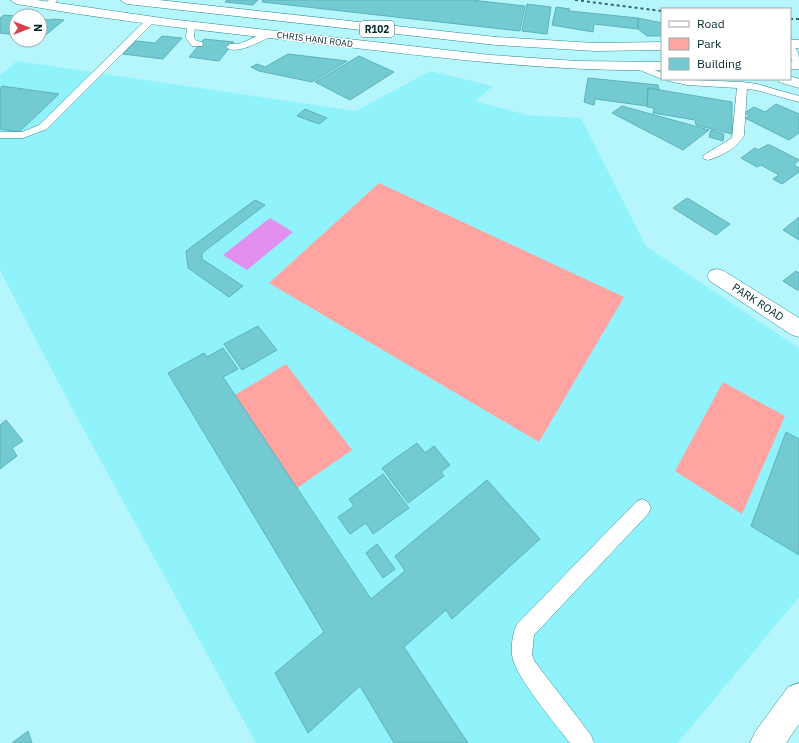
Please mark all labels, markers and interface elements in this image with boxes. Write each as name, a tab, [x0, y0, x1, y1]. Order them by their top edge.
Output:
north arrow	[8, 8, 48, 48]
legend	[661, 8, 791, 80]
text: Road	[697, 16, 725, 31]
road number: R102	[360, 21, 394, 37]
text: N	[31, 24, 45, 32]
street label: CHRIS HANI ROAD	[276, 29, 354, 49]
text: Park	[697, 36, 722, 51]
text: Building	[697, 56, 742, 71]
street label: PARK ROAD	[730, 280, 786, 324]

